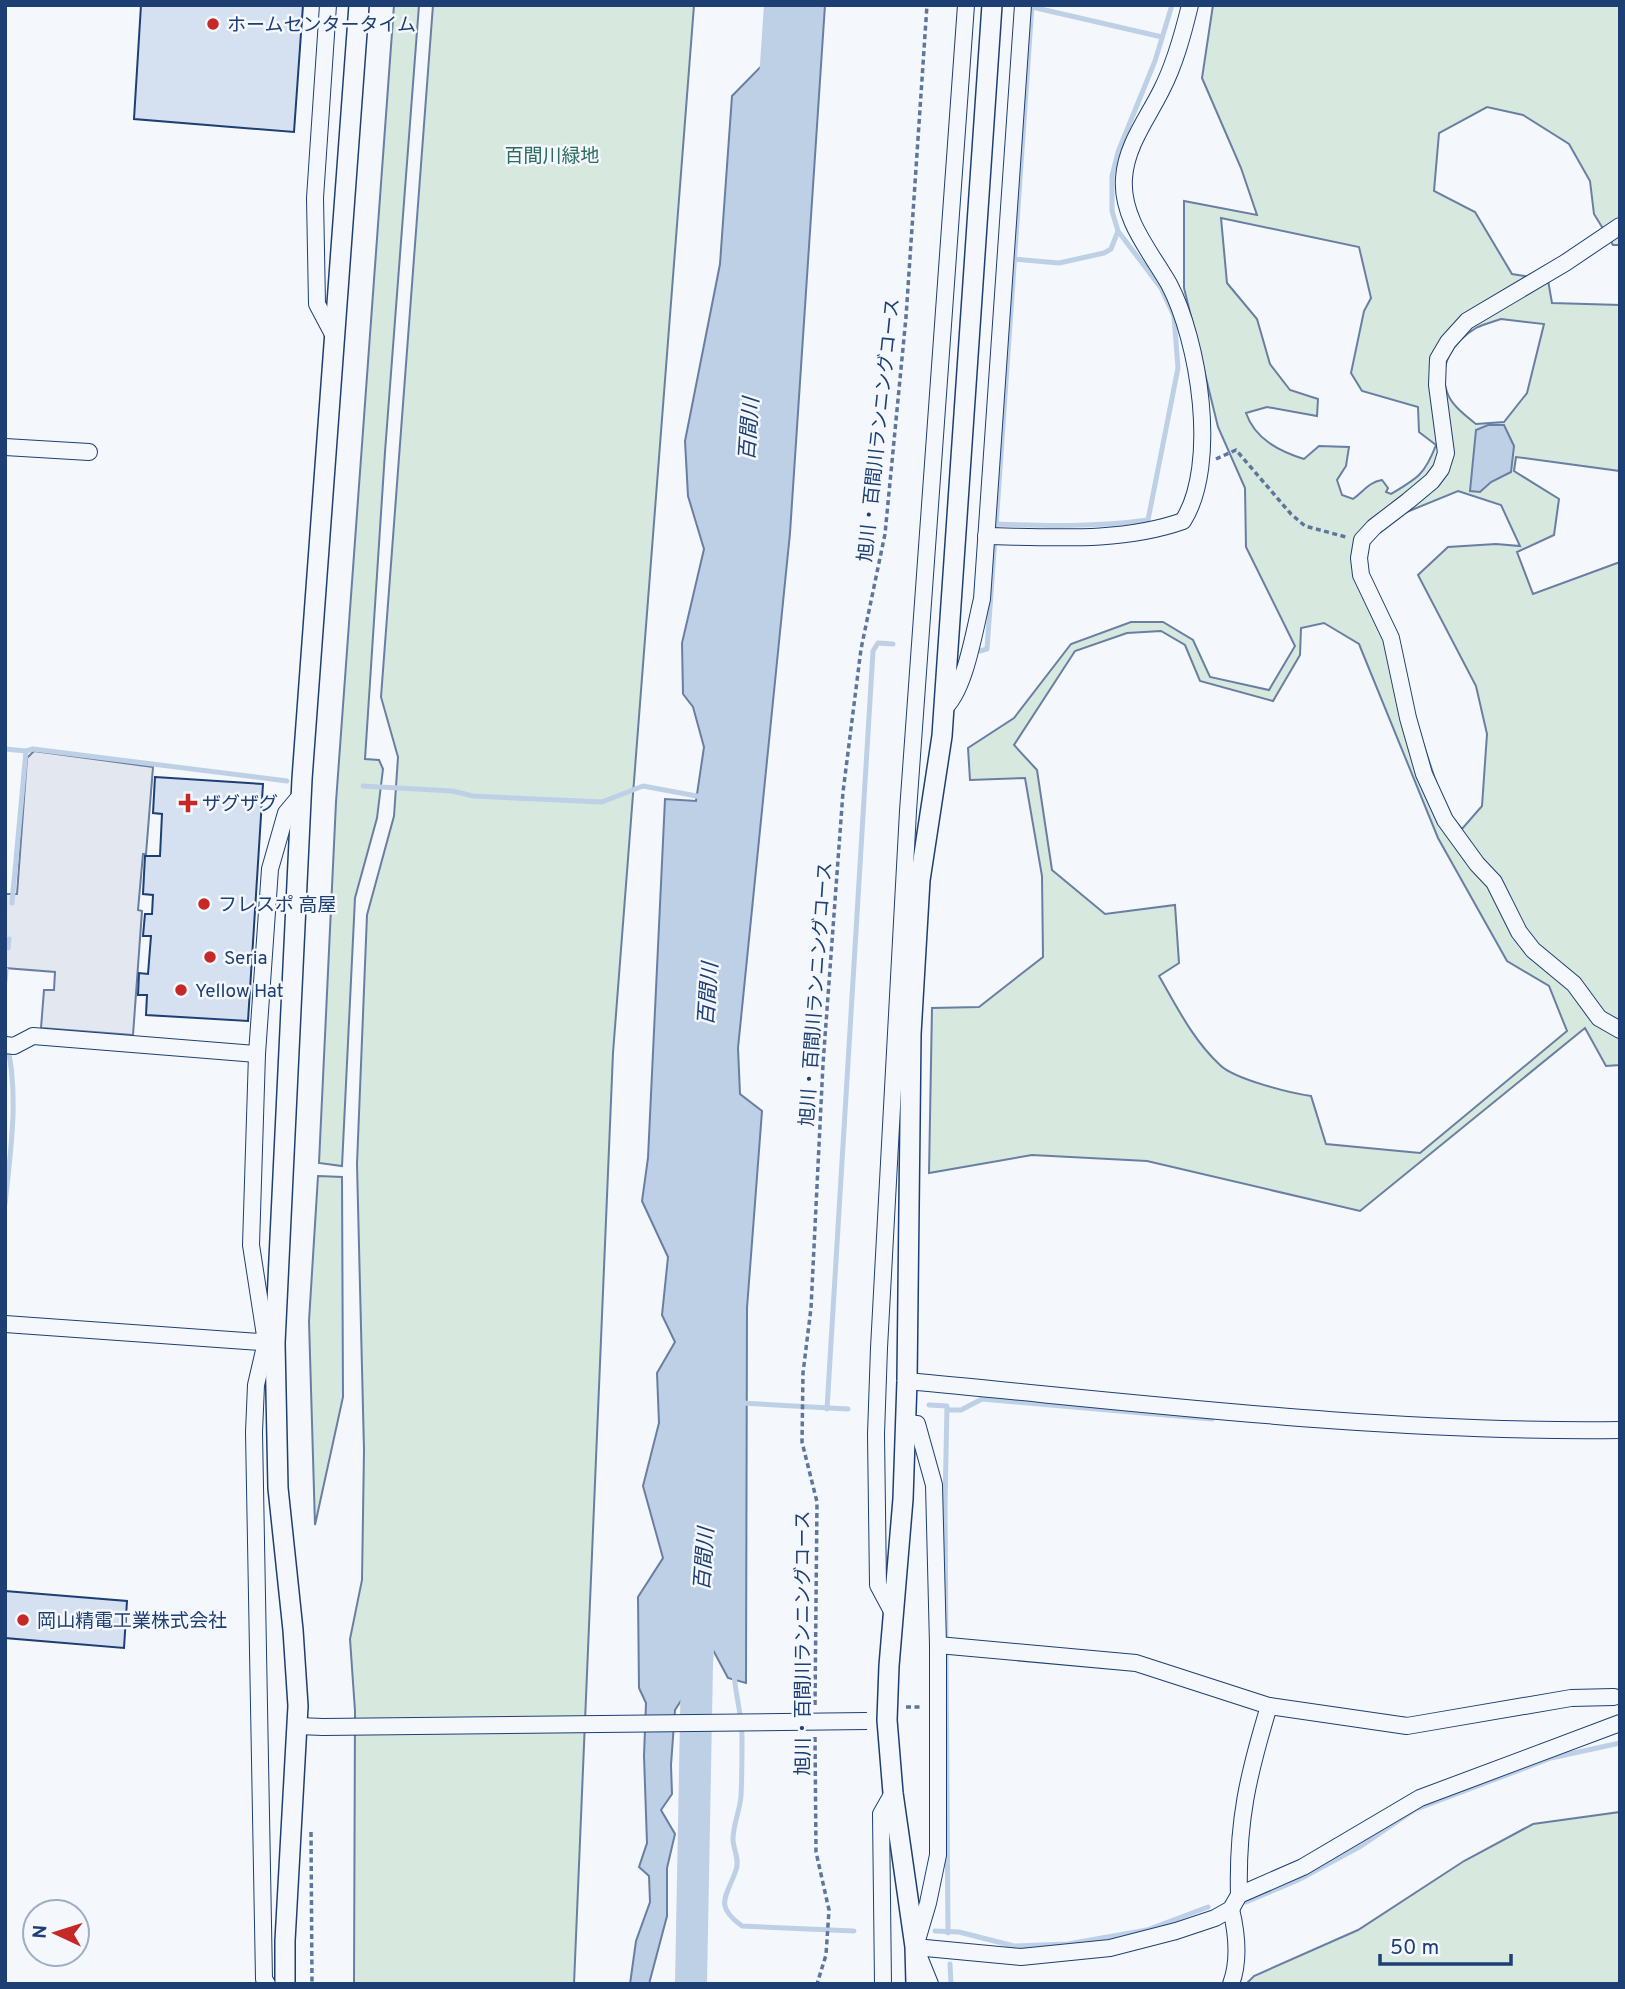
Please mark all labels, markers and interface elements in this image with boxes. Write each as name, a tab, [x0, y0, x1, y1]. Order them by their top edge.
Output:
place label: ホームセンタータイム	[227, 14, 416, 38]
marker: ホームセンタータイム	[205, 16, 221, 32]
park label: 百間川緑地	[504, 145, 600, 169]
street label: 旭川・百間川ランニングコース	[854, 297, 906, 563]
water label: 百間川	[735, 395, 766, 461]
place label: ザグザグ	[202, 793, 278, 817]
marker: ザグザグ	[180, 795, 196, 811]
street label: 旭川・百間川ランニングコース	[796, 861, 838, 1127]
place label: フレスポ 高屋	[218, 894, 336, 918]
marker: フレスポ 高屋	[196, 896, 212, 912]
place label: Seria	[224, 947, 268, 971]
marker: Seria	[202, 949, 218, 965]
water label: 百間川	[694, 960, 725, 1026]
place label: Yellow Hat	[195, 980, 284, 1004]
marker: Yellow Hat	[173, 982, 189, 998]
street label: 旭川・百間川ランニングコース	[792, 1510, 816, 1776]
water label: 百間川	[690, 1525, 721, 1591]
place label: 岡山精電工業株式会社	[37, 1610, 227, 1634]
marker: 岡山精電工業株式会社	[15, 1612, 31, 1628]
north arrow	[21, 1898, 91, 1968]
scale bar	[1380, 1923, 1511, 1967]
text: N	[29, 1924, 53, 1940]
text: 50 m	[1390, 1935, 1439, 1962]

